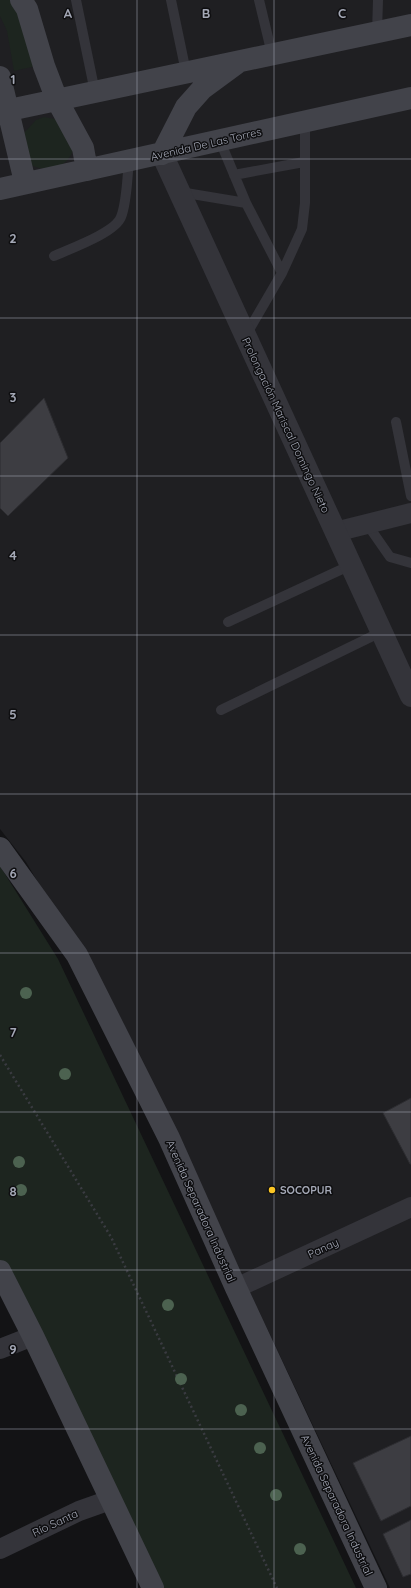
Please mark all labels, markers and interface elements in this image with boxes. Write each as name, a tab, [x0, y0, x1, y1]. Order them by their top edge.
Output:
text: A	[64, 5, 73, 21]
text: B	[202, 5, 210, 21]
text: C	[338, 5, 346, 21]
text: 1	[10, 71, 16, 87]
street label: Avenida De Las Torres	[149, 124, 263, 164]
text: 2	[9, 230, 17, 246]
street label: Prolongación Mariscal Domingo Nieto	[239, 335, 333, 515]
text: 3	[10, 389, 17, 405]
text: 4	[9, 547, 17, 563]
text: 5	[9, 706, 17, 722]
text: 6	[9, 865, 17, 881]
text: 7	[9, 1024, 17, 1040]
street label: Avenida Separadora Industrial	[163, 1138, 239, 1284]
text: 8	[9, 1183, 17, 1199]
place label: SOCOPUR	[280, 1183, 333, 1197]
marker: SOCOPUR	[267, 1185, 277, 1195]
street label: Panay	[305, 1235, 341, 1261]
text: 9	[9, 1341, 17, 1357]
street label: Avenida Separadora Industrial	[298, 1432, 376, 1578]
street label: Río Santa	[30, 1506, 80, 1540]

